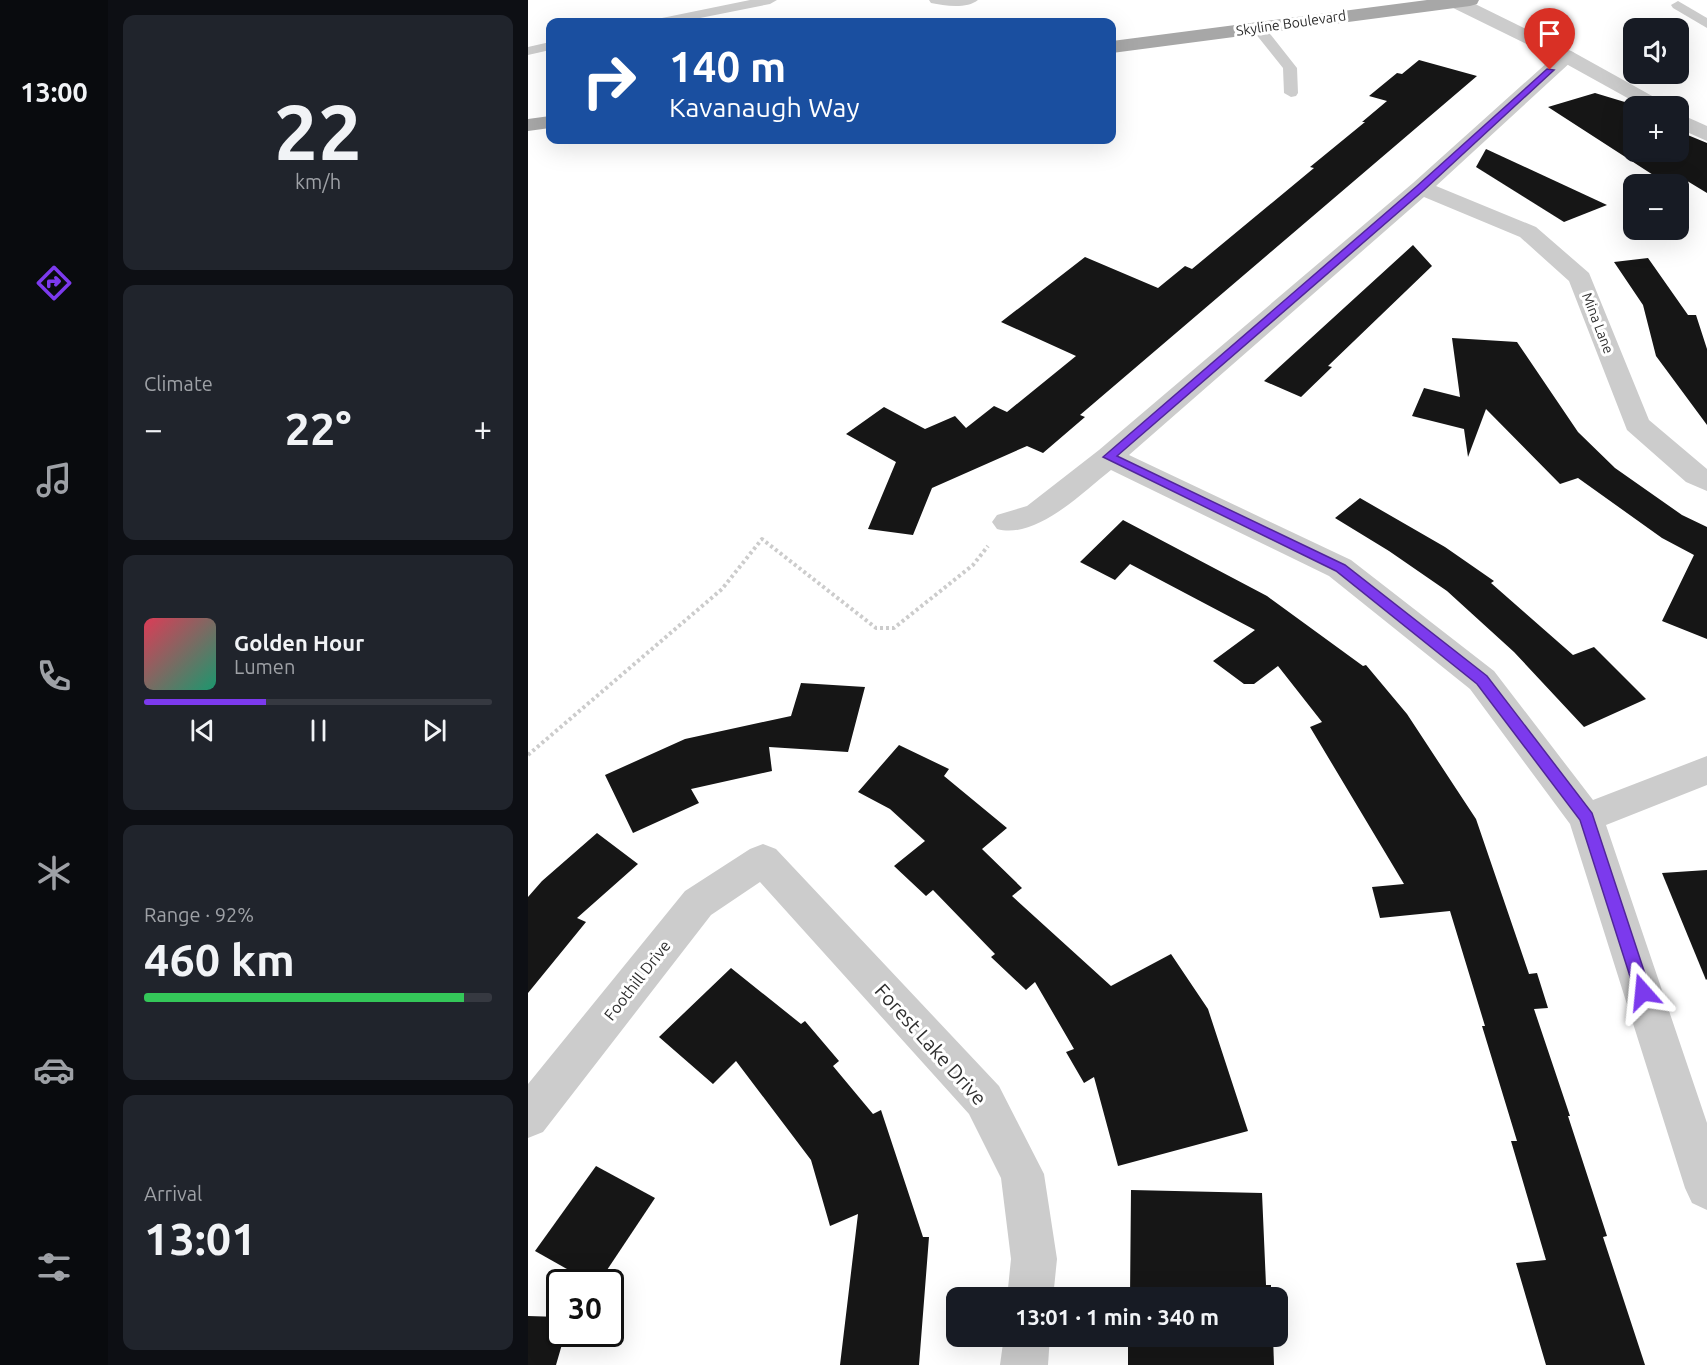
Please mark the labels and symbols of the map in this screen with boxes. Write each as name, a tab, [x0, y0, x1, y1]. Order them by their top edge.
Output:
street label: Skyline Boulevard	[1235, 7, 1347, 39]
pin	[1524, 8, 1575, 70]
street label: Mina Lane	[1579, 290, 1617, 356]
street label: Foothill Drive	[600, 937, 674, 1023]
position arrow	[1611, 960, 1675, 1024]
street label: Forest Lake Drive	[871, 979, 991, 1109]
speed limit sign: 30	[546, 1269, 624, 1347]

